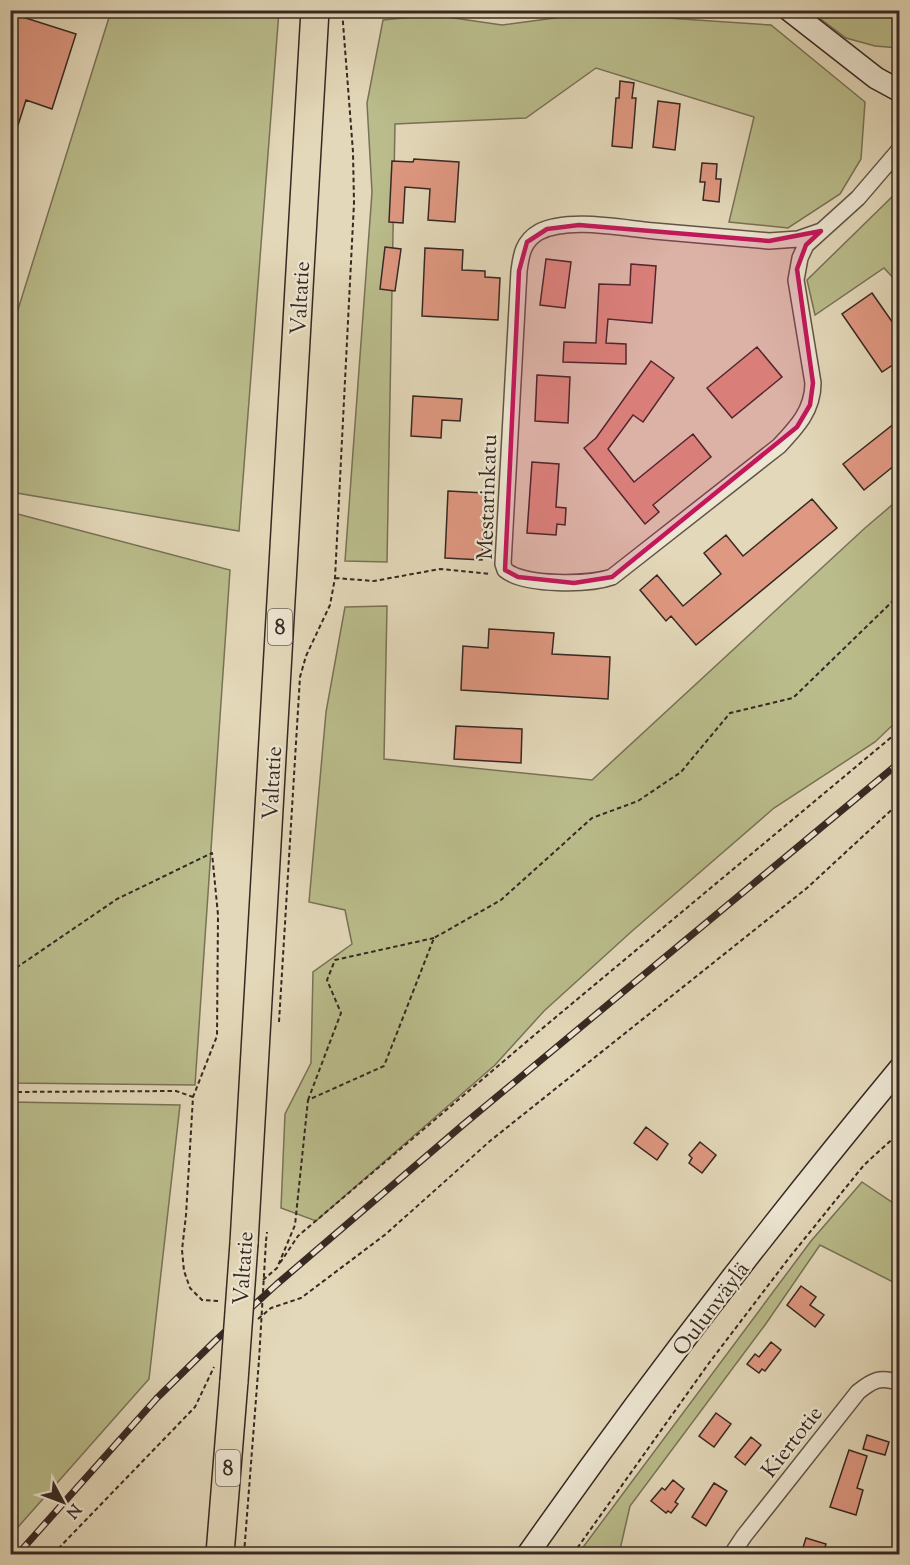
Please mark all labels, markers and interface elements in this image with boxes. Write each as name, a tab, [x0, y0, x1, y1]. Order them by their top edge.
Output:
street label: Valtatie	[284, 260, 320, 336]
street label: Mestarinkatu	[471, 433, 507, 561]
road number: 8	[268, 609, 292, 645]
street label: Valtatie	[256, 745, 292, 821]
street label: Valtatie	[226, 1230, 264, 1306]
street label: Oulunväylä	[666, 1256, 759, 1364]
street label: Kiertotie	[755, 1400, 832, 1486]
road number: 8	[216, 1450, 240, 1486]
north arrow	[33, 1472, 93, 1532]
text: N	[59, 1498, 85, 1523]

